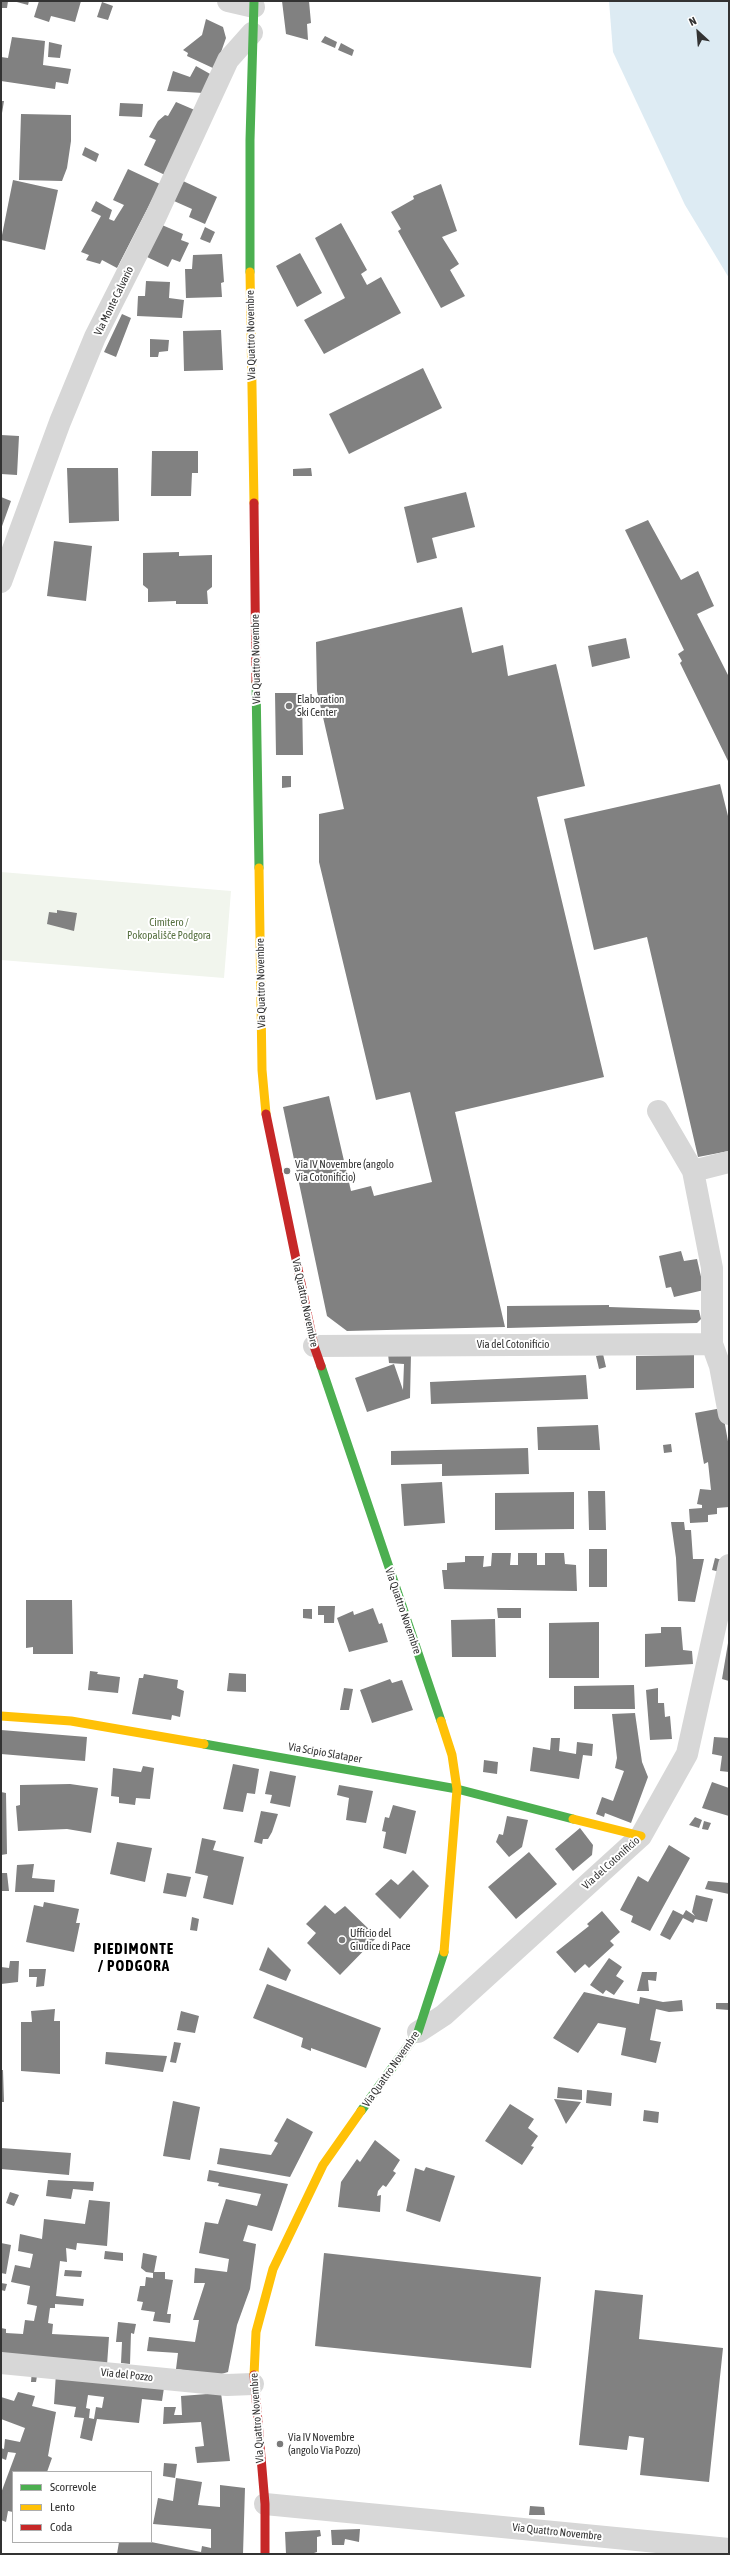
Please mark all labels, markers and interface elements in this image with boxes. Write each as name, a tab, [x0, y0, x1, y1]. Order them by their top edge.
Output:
north arrow	[678, 12, 718, 52]
text: N	[687, 14, 698, 28]
street label: Via Monte Calvario	[92, 264, 136, 338]
street label: Via Quattro Novembre	[244, 290, 258, 380]
street label: Via Quattro Novembre	[249, 614, 263, 704]
place label: Elaboration Ski Center	[297, 693, 344, 719]
marker: Elaboration Ski Center	[284, 701, 294, 711]
park label: Cimitero / Pokopališče Podgora	[127, 916, 211, 942]
street label: Via Quattro Novembre	[254, 938, 268, 1028]
place label: Via IV Novembre (angolo Via Cotonificio)	[295, 1158, 394, 1184]
marker: Via IV Novembre (angolo Via Cotonificio)	[282, 1166, 292, 1176]
street label: Via Quattro Novembre	[289, 1258, 321, 1348]
street label: Via del Cotonificio	[477, 1338, 549, 1352]
street label: Via Quattro Novembre	[382, 1566, 424, 1656]
street label: Via Scipio Slataper	[287, 1740, 363, 1766]
street label: Via del Cotonificio	[580, 1834, 642, 1892]
place label: Ufficio del Giudice di Pace	[350, 1927, 411, 1953]
marker: Ufficio del Giudice di Pace	[337, 1935, 347, 1945]
district label: PIEDIMONTE / PODGORA	[94, 1940, 174, 1975]
street label: Via Quattro Novembre	[360, 2028, 422, 2110]
street label: Via del Pozzo	[100, 2366, 154, 2384]
street label: Via Quattro Novembre	[247, 2373, 267, 2463]
place label: Via IV Novembre (angolo Via Pozzo)	[288, 2431, 361, 2457]
marker: Via IV Novembre (angolo Via Pozzo)	[275, 2439, 285, 2449]
legend	[12, 2471, 152, 2543]
text: Scorrevole	[50, 2480, 97, 2494]
text: Lento	[50, 2500, 75, 2514]
text: Coda	[50, 2520, 72, 2534]
street label: Via Quattro Novembre	[512, 2521, 602, 2543]

